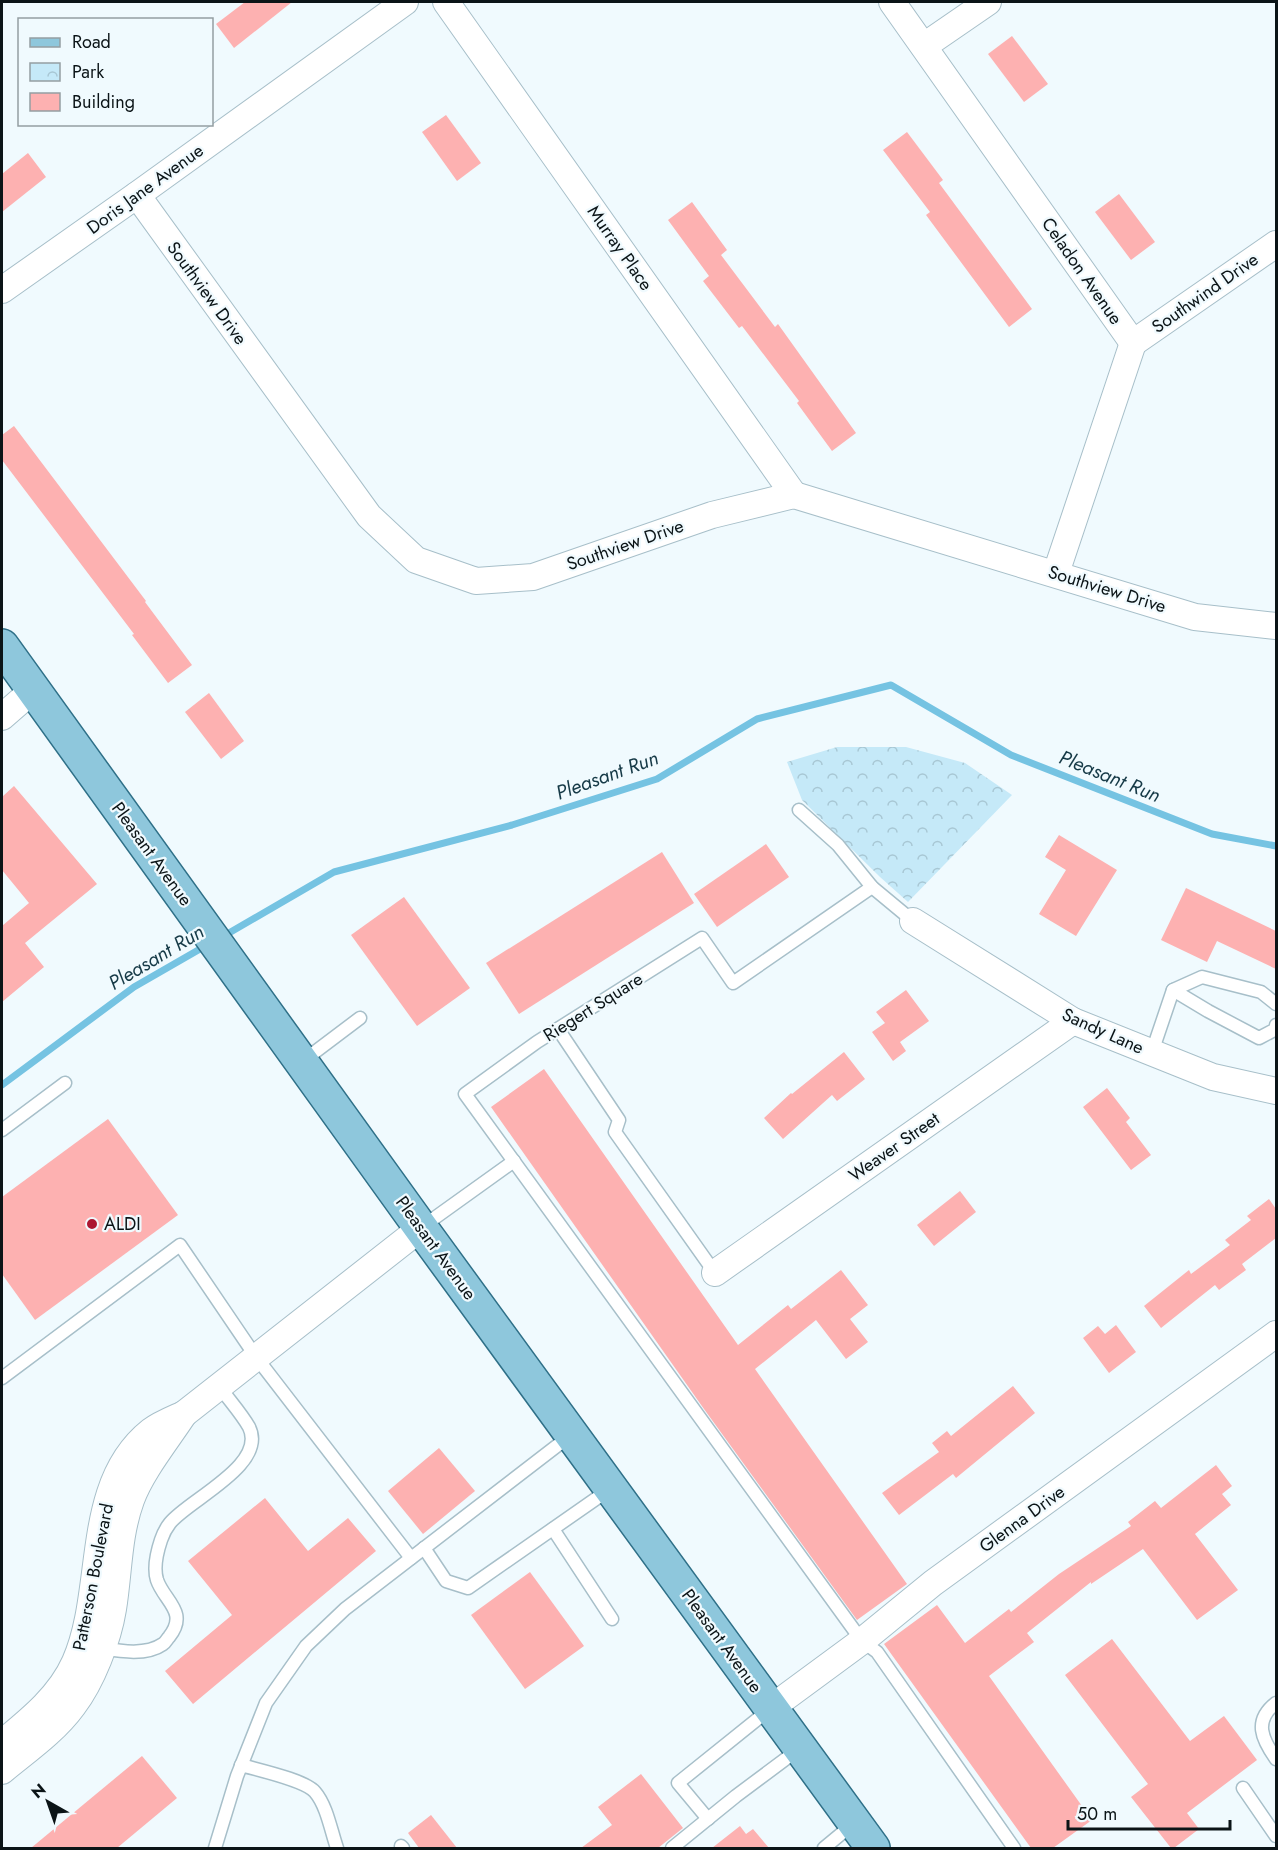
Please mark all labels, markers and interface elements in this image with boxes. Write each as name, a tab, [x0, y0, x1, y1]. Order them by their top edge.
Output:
legend	[18, 18, 213, 126]
text: Road	[72, 29, 111, 55]
text: Park	[72, 59, 104, 85]
text: Building	[72, 89, 135, 115]
street label: Doris Jane Avenue	[81, 138, 209, 240]
street label: Murray Place	[581, 200, 659, 296]
street label: Celadon Avenue	[1035, 212, 1129, 330]
street label: Southview Drive	[161, 236, 253, 350]
street label: Southwind Drive	[1146, 247, 1264, 339]
street label: Southview Drive	[563, 513, 687, 577]
street label: Southview Drive	[1045, 559, 1169, 619]
water label: Pleasant Run	[1055, 743, 1165, 810]
water label: Pleasant Run	[552, 744, 662, 807]
street label: Pleasant Avenue	[105, 797, 199, 911]
water label: Pleasant Run	[103, 917, 210, 997]
street label: Riegert Square	[538, 966, 648, 1048]
street label: Sandy Lane	[1058, 1001, 1148, 1061]
street label: Weaver Street	[843, 1106, 945, 1188]
street label: Pleasant Avenue	[389, 1191, 483, 1305]
place label: ALDI	[104, 1211, 141, 1237]
marker: ALDI	[85, 1217, 99, 1231]
street label: Glenna Drive	[974, 1479, 1070, 1559]
street label: Patterson Boulevard	[66, 1501, 120, 1653]
street label: Pleasant Avenue	[675, 1584, 769, 1698]
north arrow	[18, 1772, 78, 1832]
text: N	[26, 1778, 51, 1804]
scale bar	[1068, 1793, 1230, 1831]
text: 50 m	[1077, 1801, 1117, 1827]

